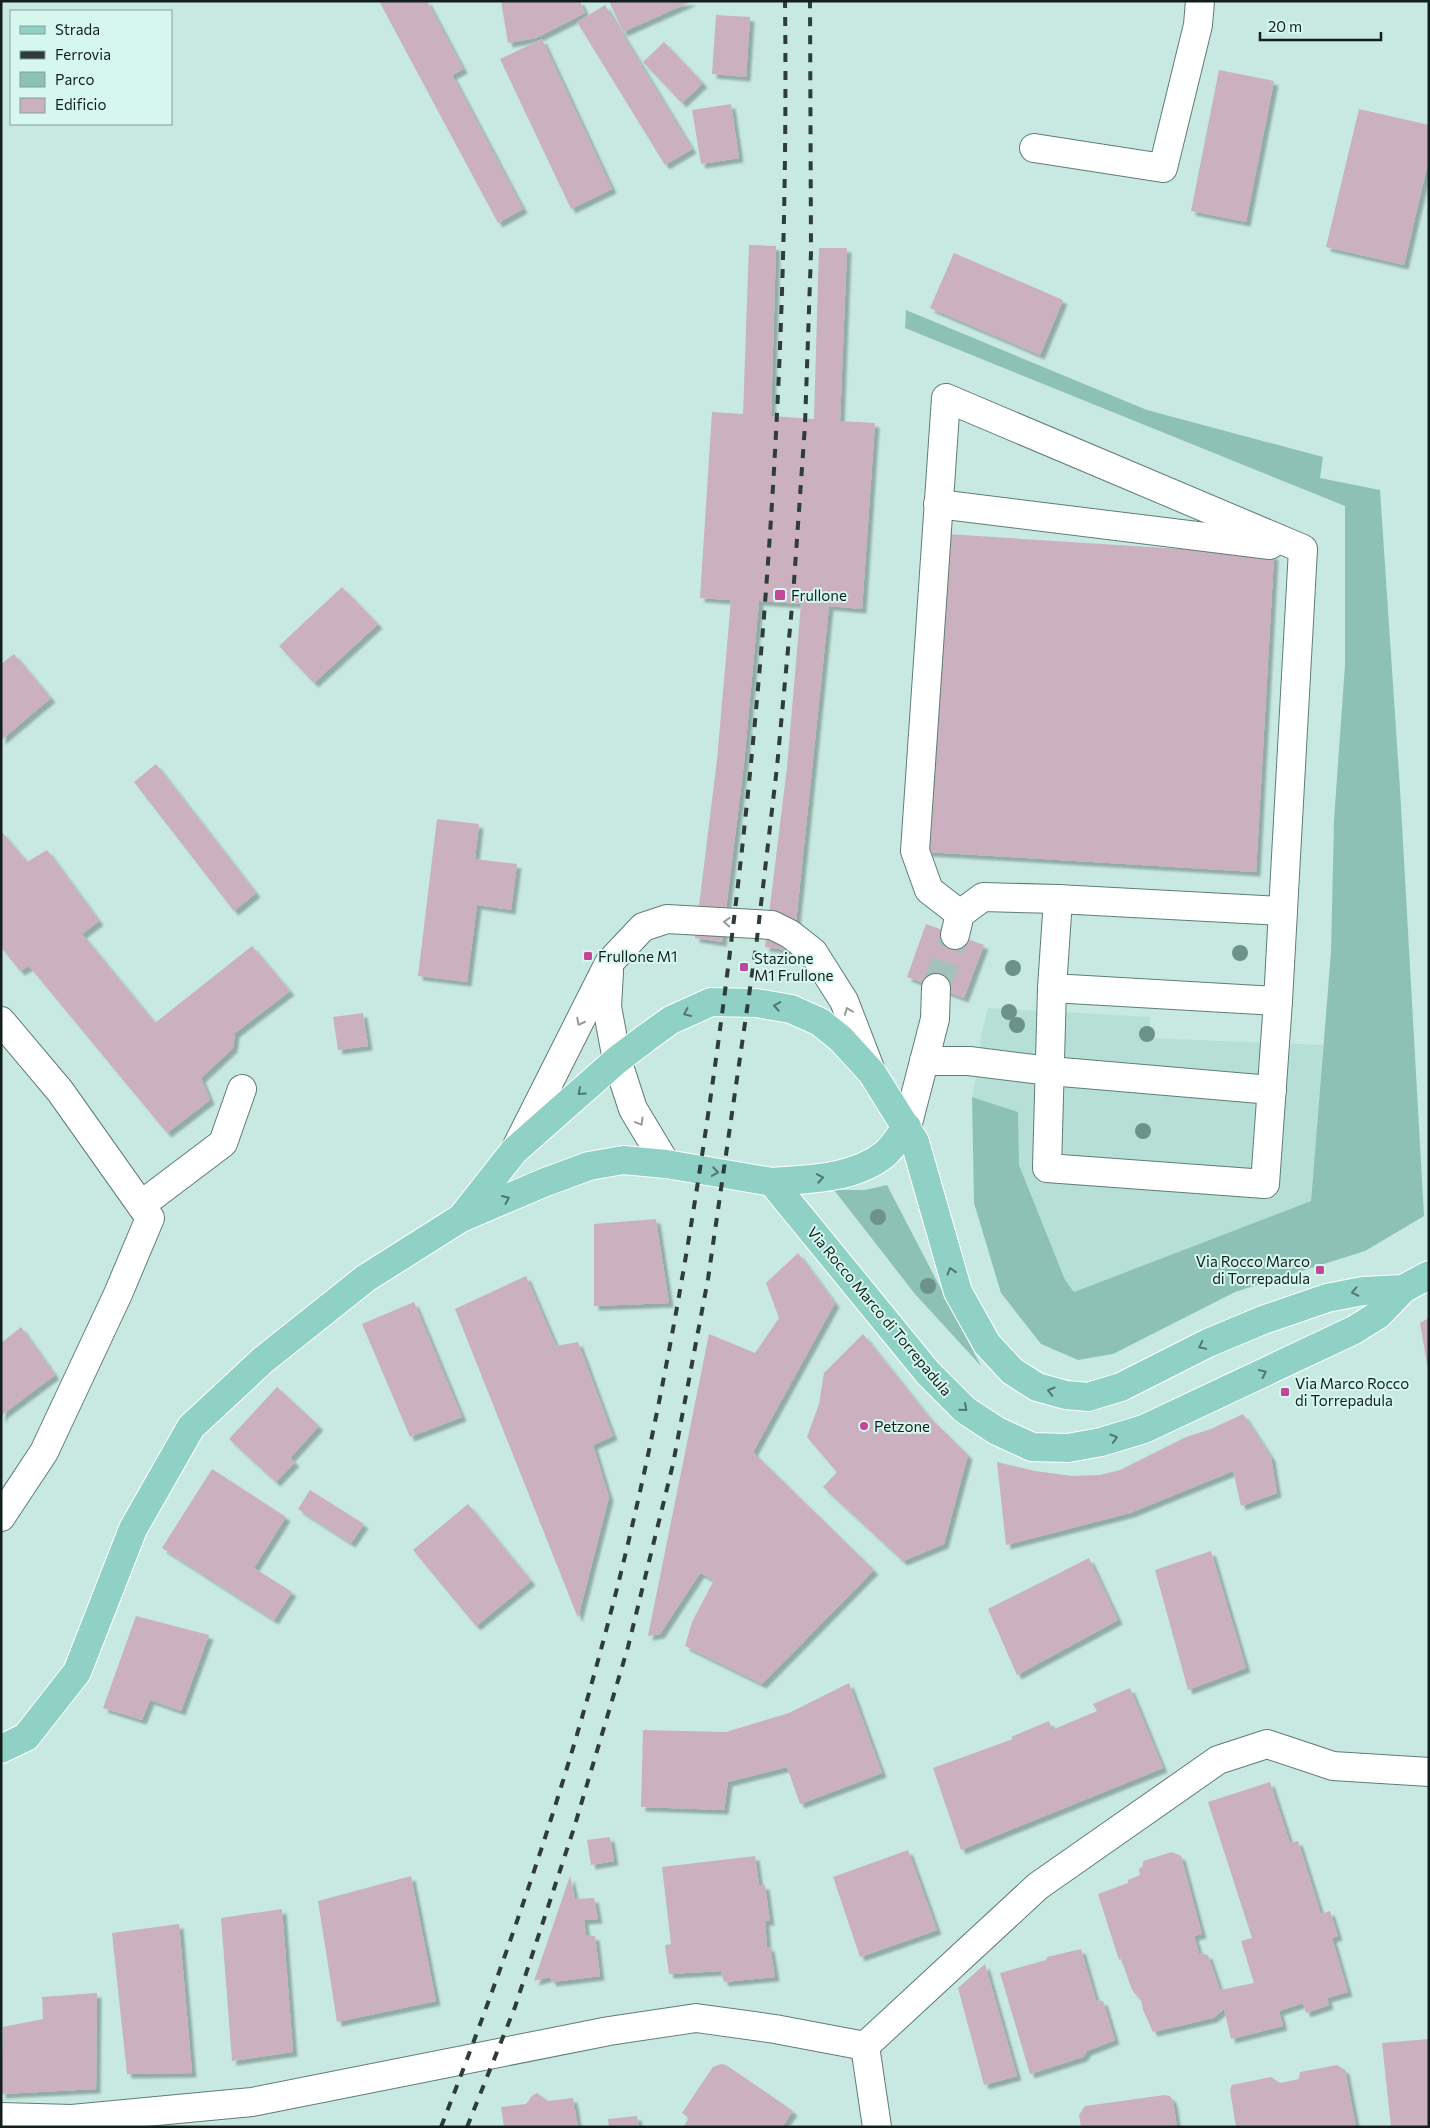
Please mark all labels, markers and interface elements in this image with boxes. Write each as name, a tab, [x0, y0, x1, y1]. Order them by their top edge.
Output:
legend	[10, 10, 172, 125]
scale bar	[1260, 10, 1381, 42]
text: 20 m	[1268, 17, 1302, 35]
text: Strada	[55, 20, 100, 38]
text: Ferrovia	[55, 45, 111, 63]
text: Parco	[55, 70, 94, 88]
text: Edificio	[55, 95, 106, 113]
place label: Frullone	[791, 586, 847, 604]
marker: Frullone	[773, 588, 787, 602]
one-way arrow	[723, 916, 731, 927]
place label: Frullone M1	[598, 947, 678, 965]
place label: Stazione M1 Frullone	[754, 949, 834, 984]
marker: Frullone M1	[582, 950, 594, 962]
marker: Stazione M1 Frullone	[738, 961, 750, 973]
one-way arrow	[772, 1002, 781, 1012]
one-way arrow	[683, 1007, 692, 1017]
one-way arrow	[844, 1007, 854, 1016]
one-way arrow	[576, 1017, 586, 1026]
one-way arrow	[577, 1086, 586, 1095]
one-way arrow	[634, 1116, 644, 1125]
one-way arrow	[710, 1167, 719, 1177]
one-way arrow	[816, 1173, 825, 1183]
one-way arrow	[501, 1195, 510, 1206]
street label: Via Rocco Marco di Torrepadula	[804, 1223, 956, 1399]
place label: Via Rocco Marco di Torrepadula	[1196, 1252, 1310, 1287]
marker: Via Rocco Marco di Torrepadula	[1314, 1264, 1326, 1276]
one-way arrow	[947, 1268, 957, 1276]
one-way arrow	[1351, 1287, 1359, 1297]
one-way arrow	[1198, 1340, 1207, 1350]
one-way arrow	[1258, 1369, 1267, 1380]
place label: Via Marco Rocco di Torrepadula	[1295, 1374, 1409, 1409]
one-way arrow	[1048, 1386, 1056, 1396]
marker: Via Marco Rocco di Torrepadula	[1279, 1386, 1291, 1398]
one-way arrow	[958, 1402, 967, 1411]
place label: Petzone	[874, 1417, 930, 1435]
marker: Petzone	[858, 1420, 870, 1432]
one-way arrow	[1110, 1434, 1118, 1444]

